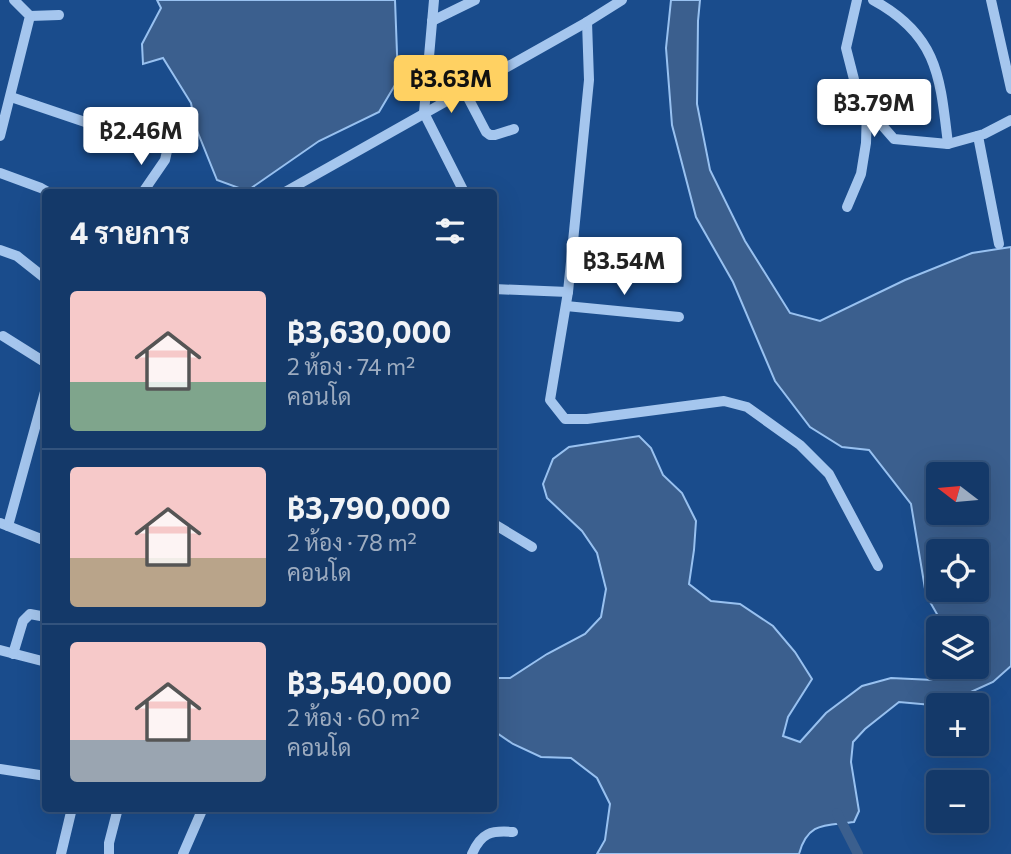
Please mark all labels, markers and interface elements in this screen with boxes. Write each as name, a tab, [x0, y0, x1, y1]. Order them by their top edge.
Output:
pin: ฿3.63M	[394, 55, 508, 115]
text: ฿3.63M	[410, 64, 492, 92]
pin: ฿3.79M	[817, 80, 931, 139]
text: ฿3.79M	[833, 88, 915, 116]
pin: ฿2.46M	[84, 108, 198, 167]
text: ฿2.46M	[99, 116, 183, 144]
icon: filters	[431, 212, 469, 250]
text: 4 รายการ	[70, 213, 190, 250]
pin: ฿3.54M	[567, 238, 681, 297]
text: ฿3.54M	[583, 246, 665, 274]
text: ฿3,630,000	[287, 312, 451, 349]
icon: home	[126, 319, 210, 403]
text: 2 ห้อง · 74 m²	[287, 352, 415, 380]
text: คอนโด	[287, 382, 351, 410]
north arrow	[926, 462, 989, 525]
map controls	[926, 462, 989, 833]
text: ฿3,790,000	[287, 488, 451, 525]
icon: home	[126, 495, 210, 579]
text: 2 ห้อง · 78 m²	[287, 528, 417, 556]
button: locate	[926, 539, 989, 602]
text: คอนโด	[287, 558, 351, 586]
button: layers	[926, 616, 989, 679]
text: ฿3,540,000	[287, 663, 452, 700]
icon: home	[126, 670, 210, 754]
button: +	[926, 693, 989, 756]
text: 2 ห้อง · 60 m²	[287, 703, 420, 731]
text: คอนโด	[287, 733, 351, 761]
button: −	[926, 770, 989, 833]

